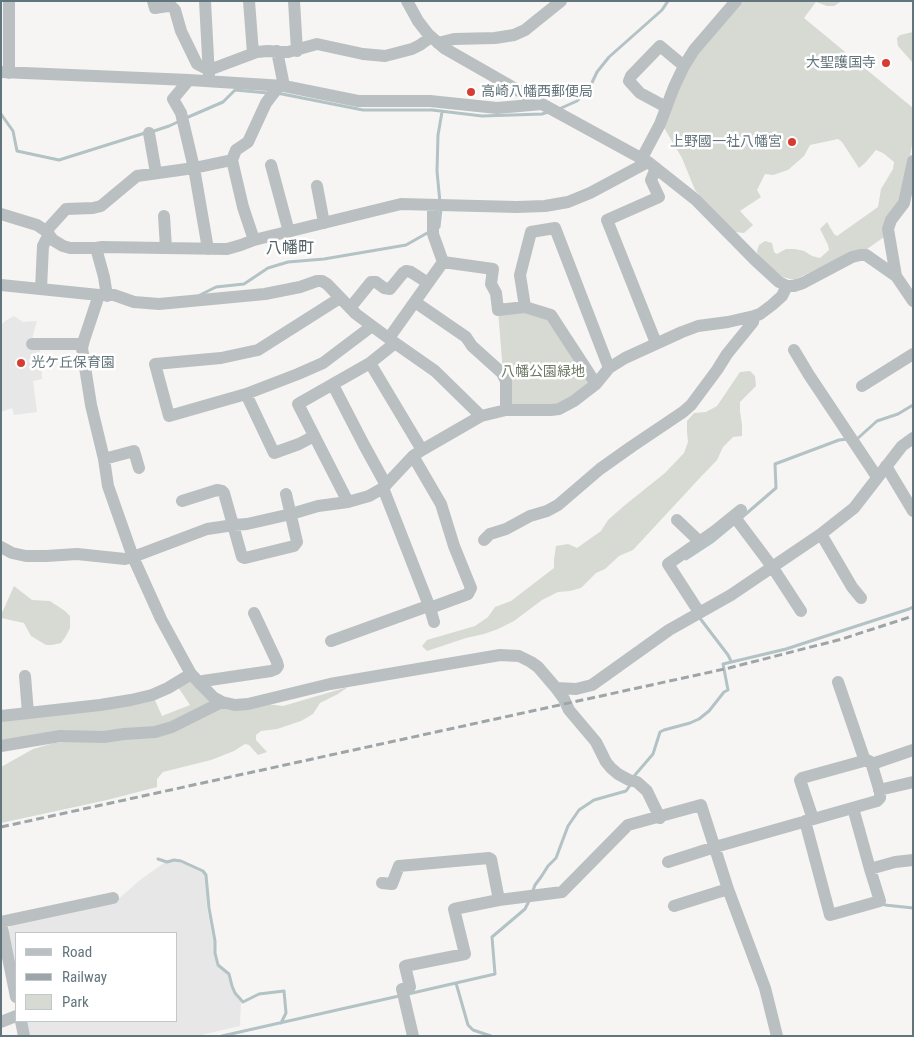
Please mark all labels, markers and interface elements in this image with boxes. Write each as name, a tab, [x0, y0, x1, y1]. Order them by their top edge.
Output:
place label: 大聖護国寺	[806, 55, 876, 71]
marker: 大聖護国寺	[880, 57, 892, 69]
place label: 高崎八幡西郵便局	[481, 84, 593, 100]
marker: 高崎八幡西郵便局	[465, 86, 477, 98]
place label: 上野國一社八幡宮	[670, 134, 782, 150]
marker: 上野國一社八幡宮	[786, 136, 798, 148]
district label: 八幡町	[266, 239, 314, 259]
place label: 光ケ丘保育園	[31, 355, 115, 371]
marker: 光ケ丘保育園	[15, 357, 27, 369]
park label: 八幡公園緑地	[501, 364, 585, 380]
legend	[15, 932, 178, 1022]
text: Road	[62, 943, 92, 961]
text: Railway	[62, 968, 107, 986]
text: Park	[62, 993, 89, 1011]

